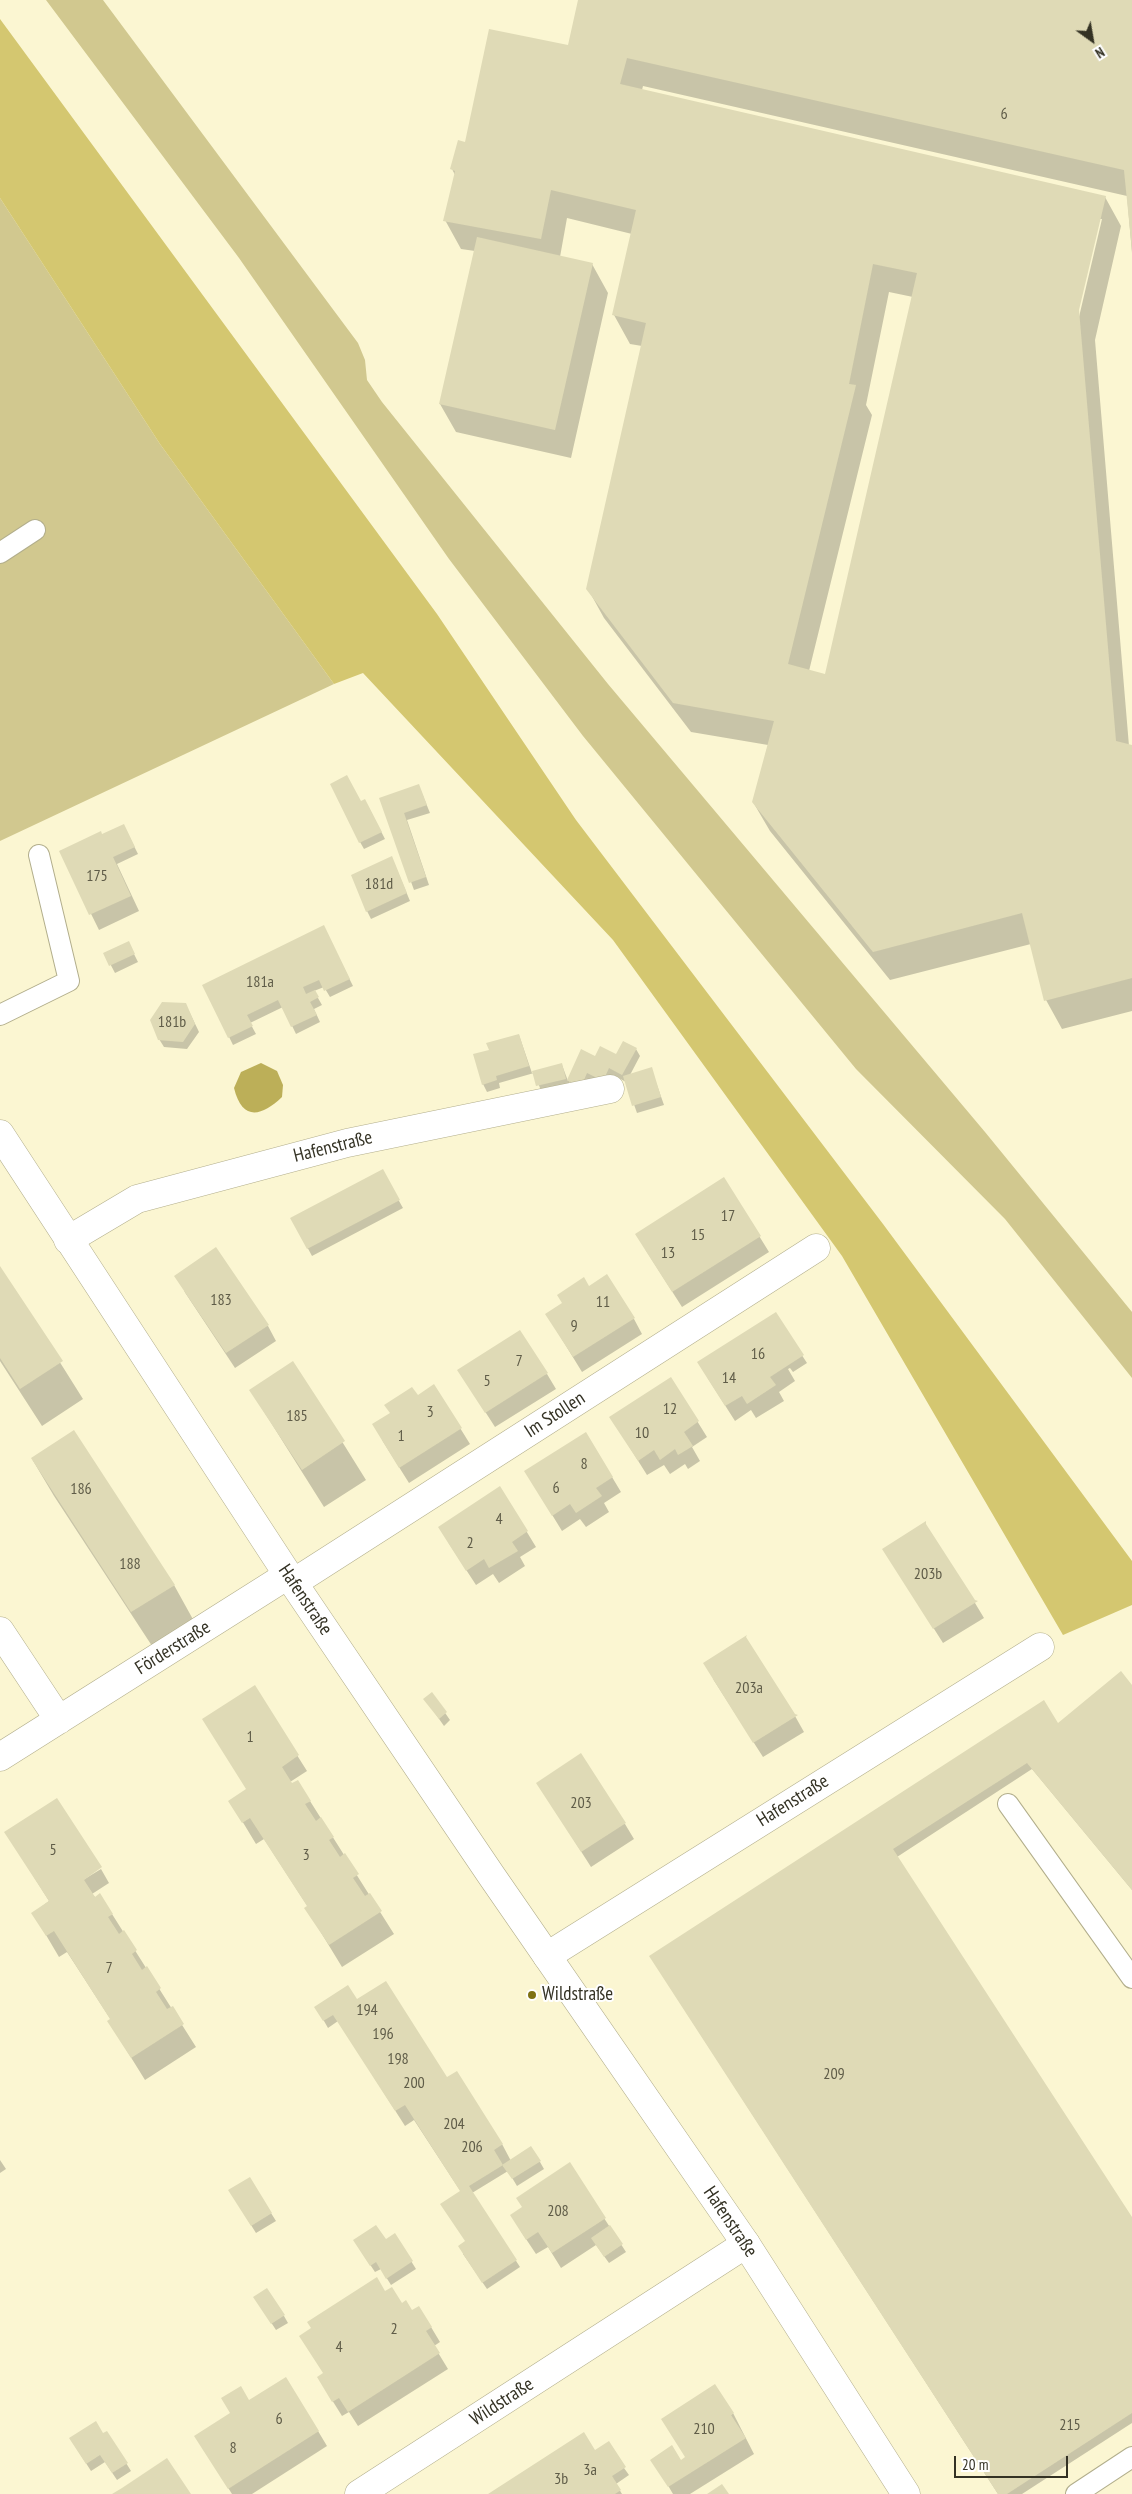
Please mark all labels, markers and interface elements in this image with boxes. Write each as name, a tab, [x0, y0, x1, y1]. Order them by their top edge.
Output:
north arrow	[1067, 15, 1117, 65]
text: N	[1092, 43, 1108, 62]
house number: 6	[1000, 104, 1008, 124]
house number: 175	[86, 866, 108, 886]
house number: 181d	[365, 874, 393, 894]
house number: 181a	[246, 972, 274, 992]
house number: 181b	[158, 1012, 186, 1032]
street label: Hafenstraße	[291, 1126, 375, 1168]
house number: 17	[721, 1206, 735, 1226]
house number: 15	[691, 1225, 705, 1245]
house number: 13	[661, 1243, 675, 1263]
house number: 183	[210, 1290, 232, 1310]
house number: 11	[596, 1292, 610, 1312]
house number: 9	[570, 1316, 578, 1336]
house number: 16	[751, 1344, 765, 1364]
house number: 7	[515, 1351, 523, 1371]
house number: 14	[722, 1368, 736, 1388]
house number: 5	[483, 1371, 491, 1391]
street label: Im Stollen	[521, 1387, 589, 1443]
house number: 12	[663, 1399, 677, 1419]
house number: 3	[426, 1402, 434, 1422]
house number: 185	[286, 1406, 308, 1426]
house number: 10	[635, 1423, 649, 1443]
house number: 1	[397, 1426, 405, 1446]
house number: 8	[580, 1454, 588, 1474]
house number: 6	[552, 1478, 560, 1498]
house number: 186	[70, 1479, 92, 1499]
house number: 4	[495, 1509, 503, 1529]
house number: 2	[466, 1533, 474, 1553]
house number: 188	[119, 1554, 141, 1574]
street label: Hafenstraße	[273, 1560, 337, 1640]
house number: 203b	[914, 1564, 942, 1584]
street label: Förderstraße	[131, 1616, 215, 1680]
house number: 203a	[735, 1678, 763, 1698]
house number: 1	[246, 1727, 254, 1747]
street label: Hafenstraße	[753, 1770, 833, 1832]
house number: 203	[570, 1793, 592, 1813]
house number: 5	[49, 1840, 57, 1860]
house number: 3	[302, 1845, 310, 1865]
house number: 7	[105, 1958, 113, 1978]
place label: Wildstraße	[542, 1984, 613, 2006]
marker: Wildstraße	[526, 1989, 538, 2001]
house number: 194	[356, 2000, 378, 2020]
house number: 196	[372, 2024, 394, 2044]
house number: 198	[387, 2049, 409, 2069]
house number: 209	[823, 2064, 845, 2084]
house number: 200	[403, 2073, 425, 2093]
house number: 204	[443, 2114, 465, 2134]
house number: 206	[461, 2137, 483, 2157]
street label: Hafenstraße	[698, 2182, 762, 2262]
house number: 208	[547, 2201, 569, 2221]
house number: 2	[390, 2319, 398, 2339]
house number: 4	[335, 2337, 343, 2357]
street label: Wildstraße	[466, 2373, 538, 2431]
house number: 6	[275, 2409, 283, 2429]
house number: 215	[1059, 2415, 1081, 2435]
house number: 210	[693, 2419, 715, 2439]
house number: 8	[229, 2438, 237, 2458]
scale bar	[957, 2446, 1071, 2478]
text: 20 m	[962, 2455, 988, 2474]
house number: 3a	[583, 2460, 597, 2480]
house number: 3b	[554, 2469, 568, 2489]

